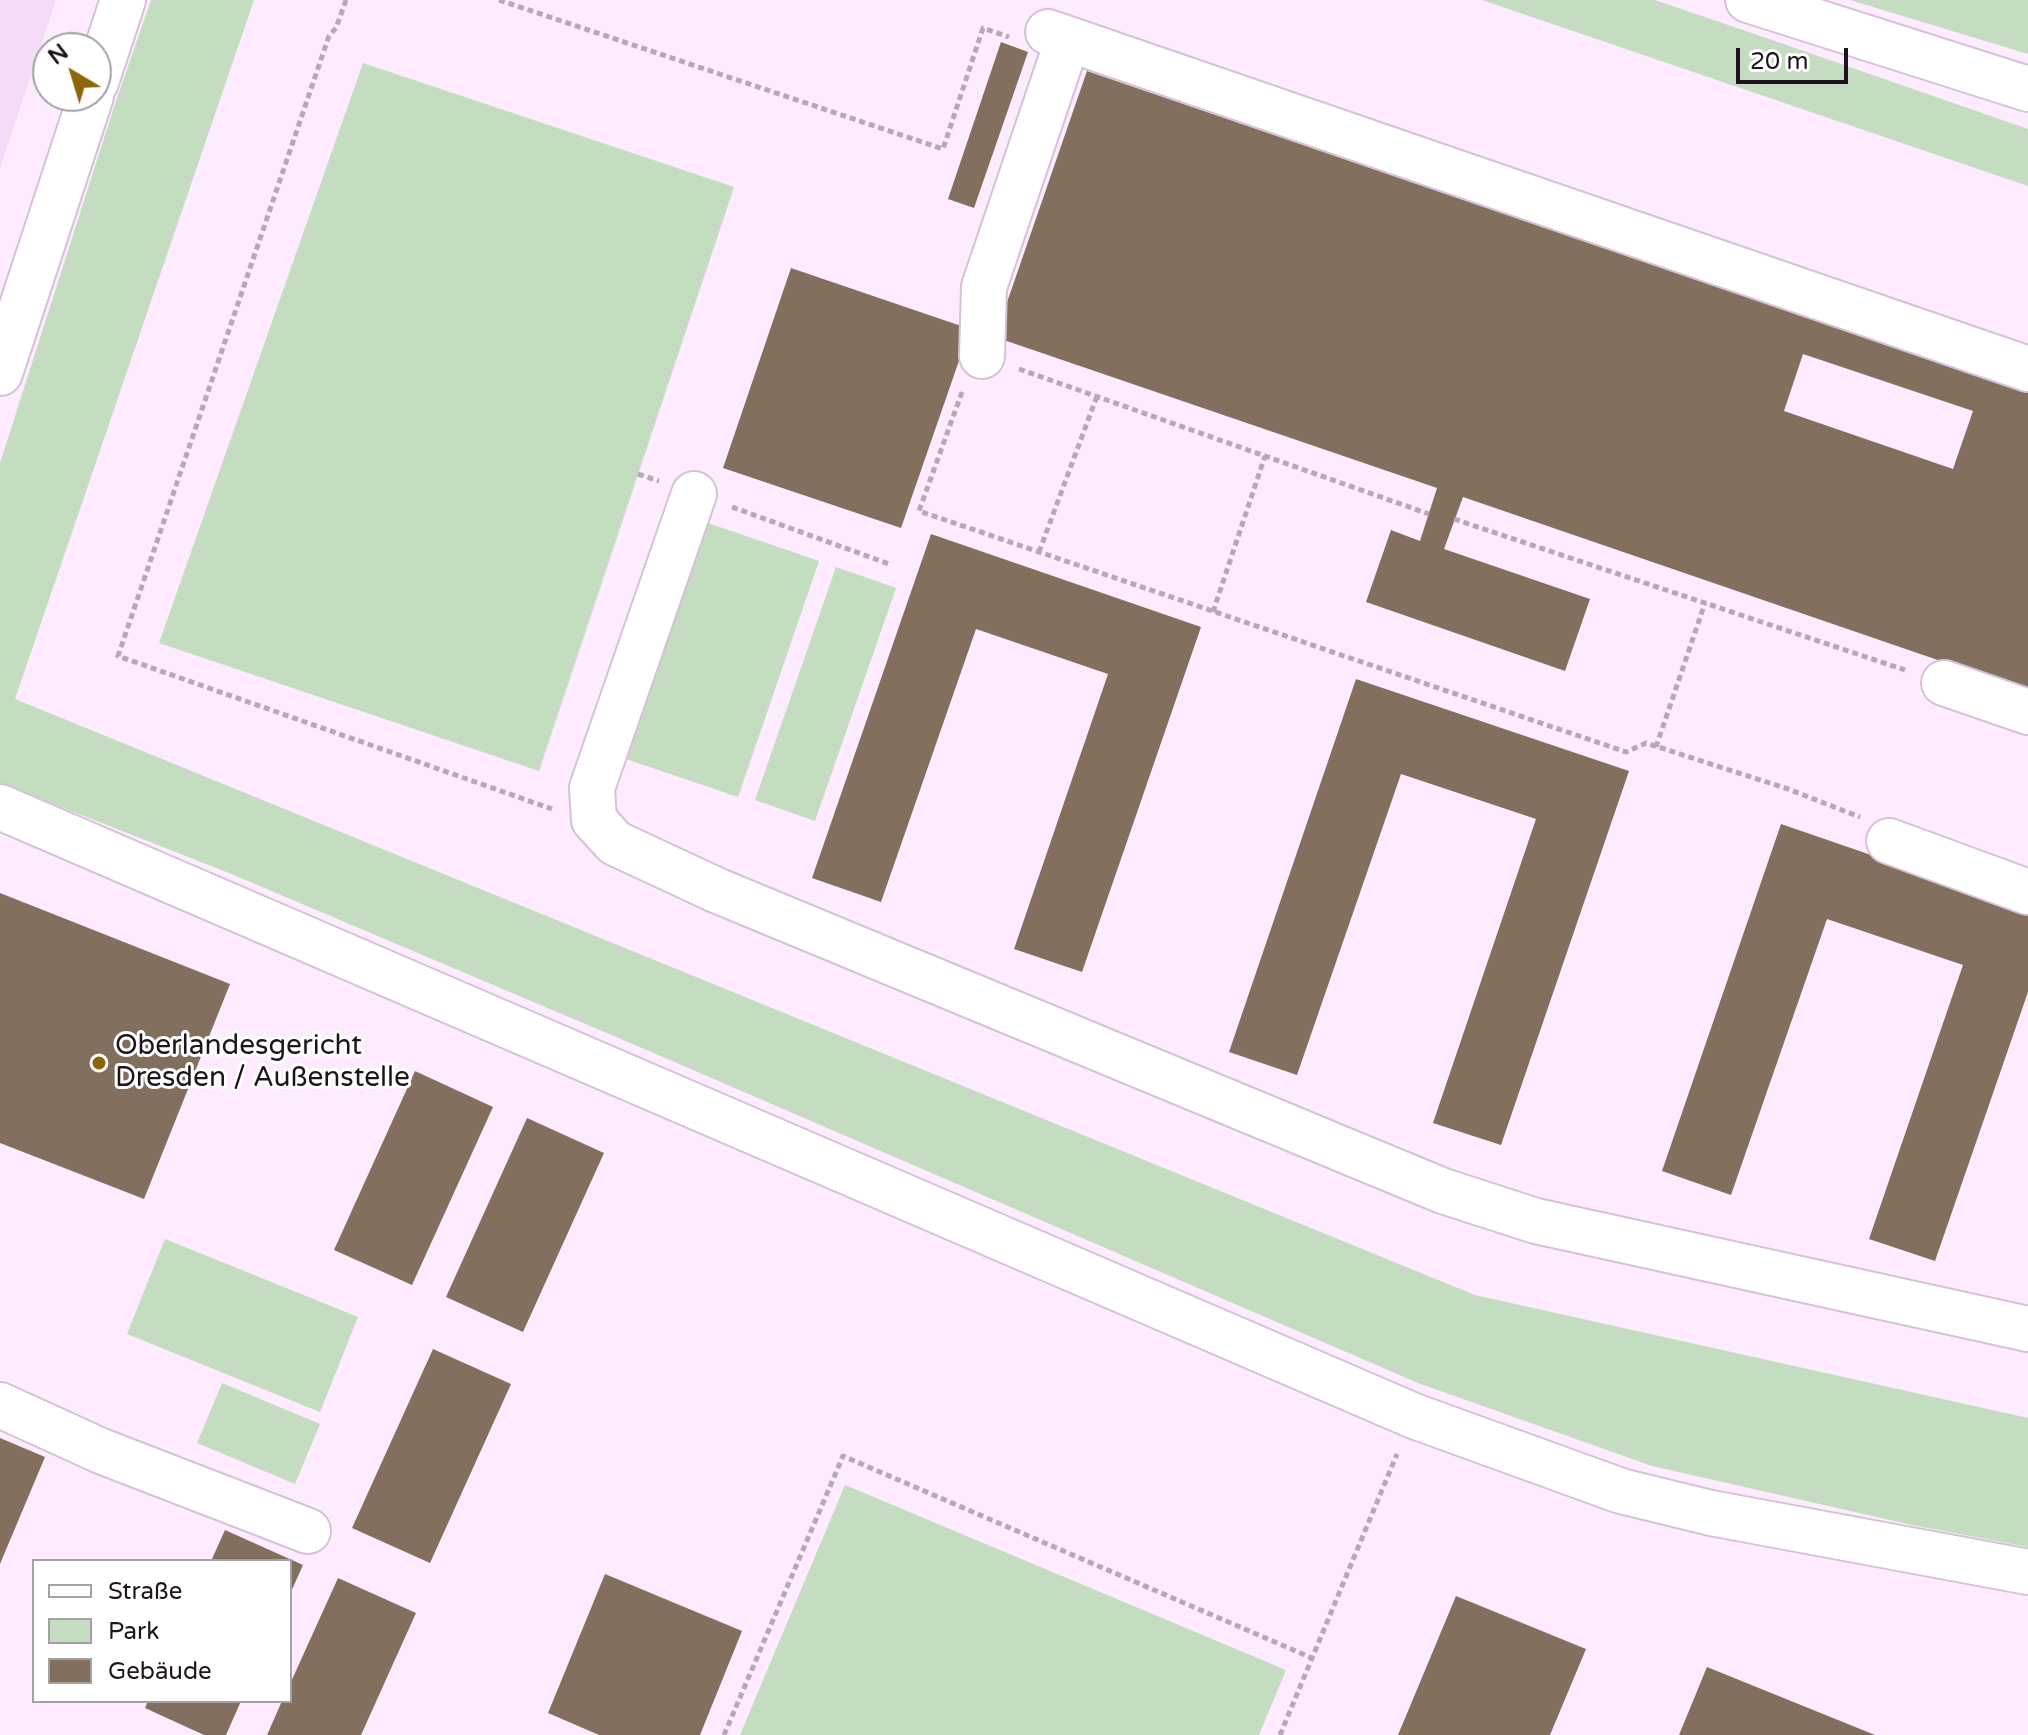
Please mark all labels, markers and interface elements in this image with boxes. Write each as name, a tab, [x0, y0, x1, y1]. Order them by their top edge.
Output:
north arrow	[32, 32, 112, 112]
scale bar	[1740, 32, 1852, 82]
text: N	[43, 39, 73, 70]
text: 20 m	[1750, 47, 1808, 76]
place label: Oberlandesgericht Dresden / Außenstelle	[115, 1030, 410, 1096]
marker: Oberlandesgericht Dresden / Außenstelle	[90, 1054, 108, 1072]
legend	[32, 1559, 292, 1703]
text: Straße	[108, 1577, 182, 1606]
text: Park	[108, 1617, 159, 1646]
text: Gebäude	[108, 1657, 212, 1686]

